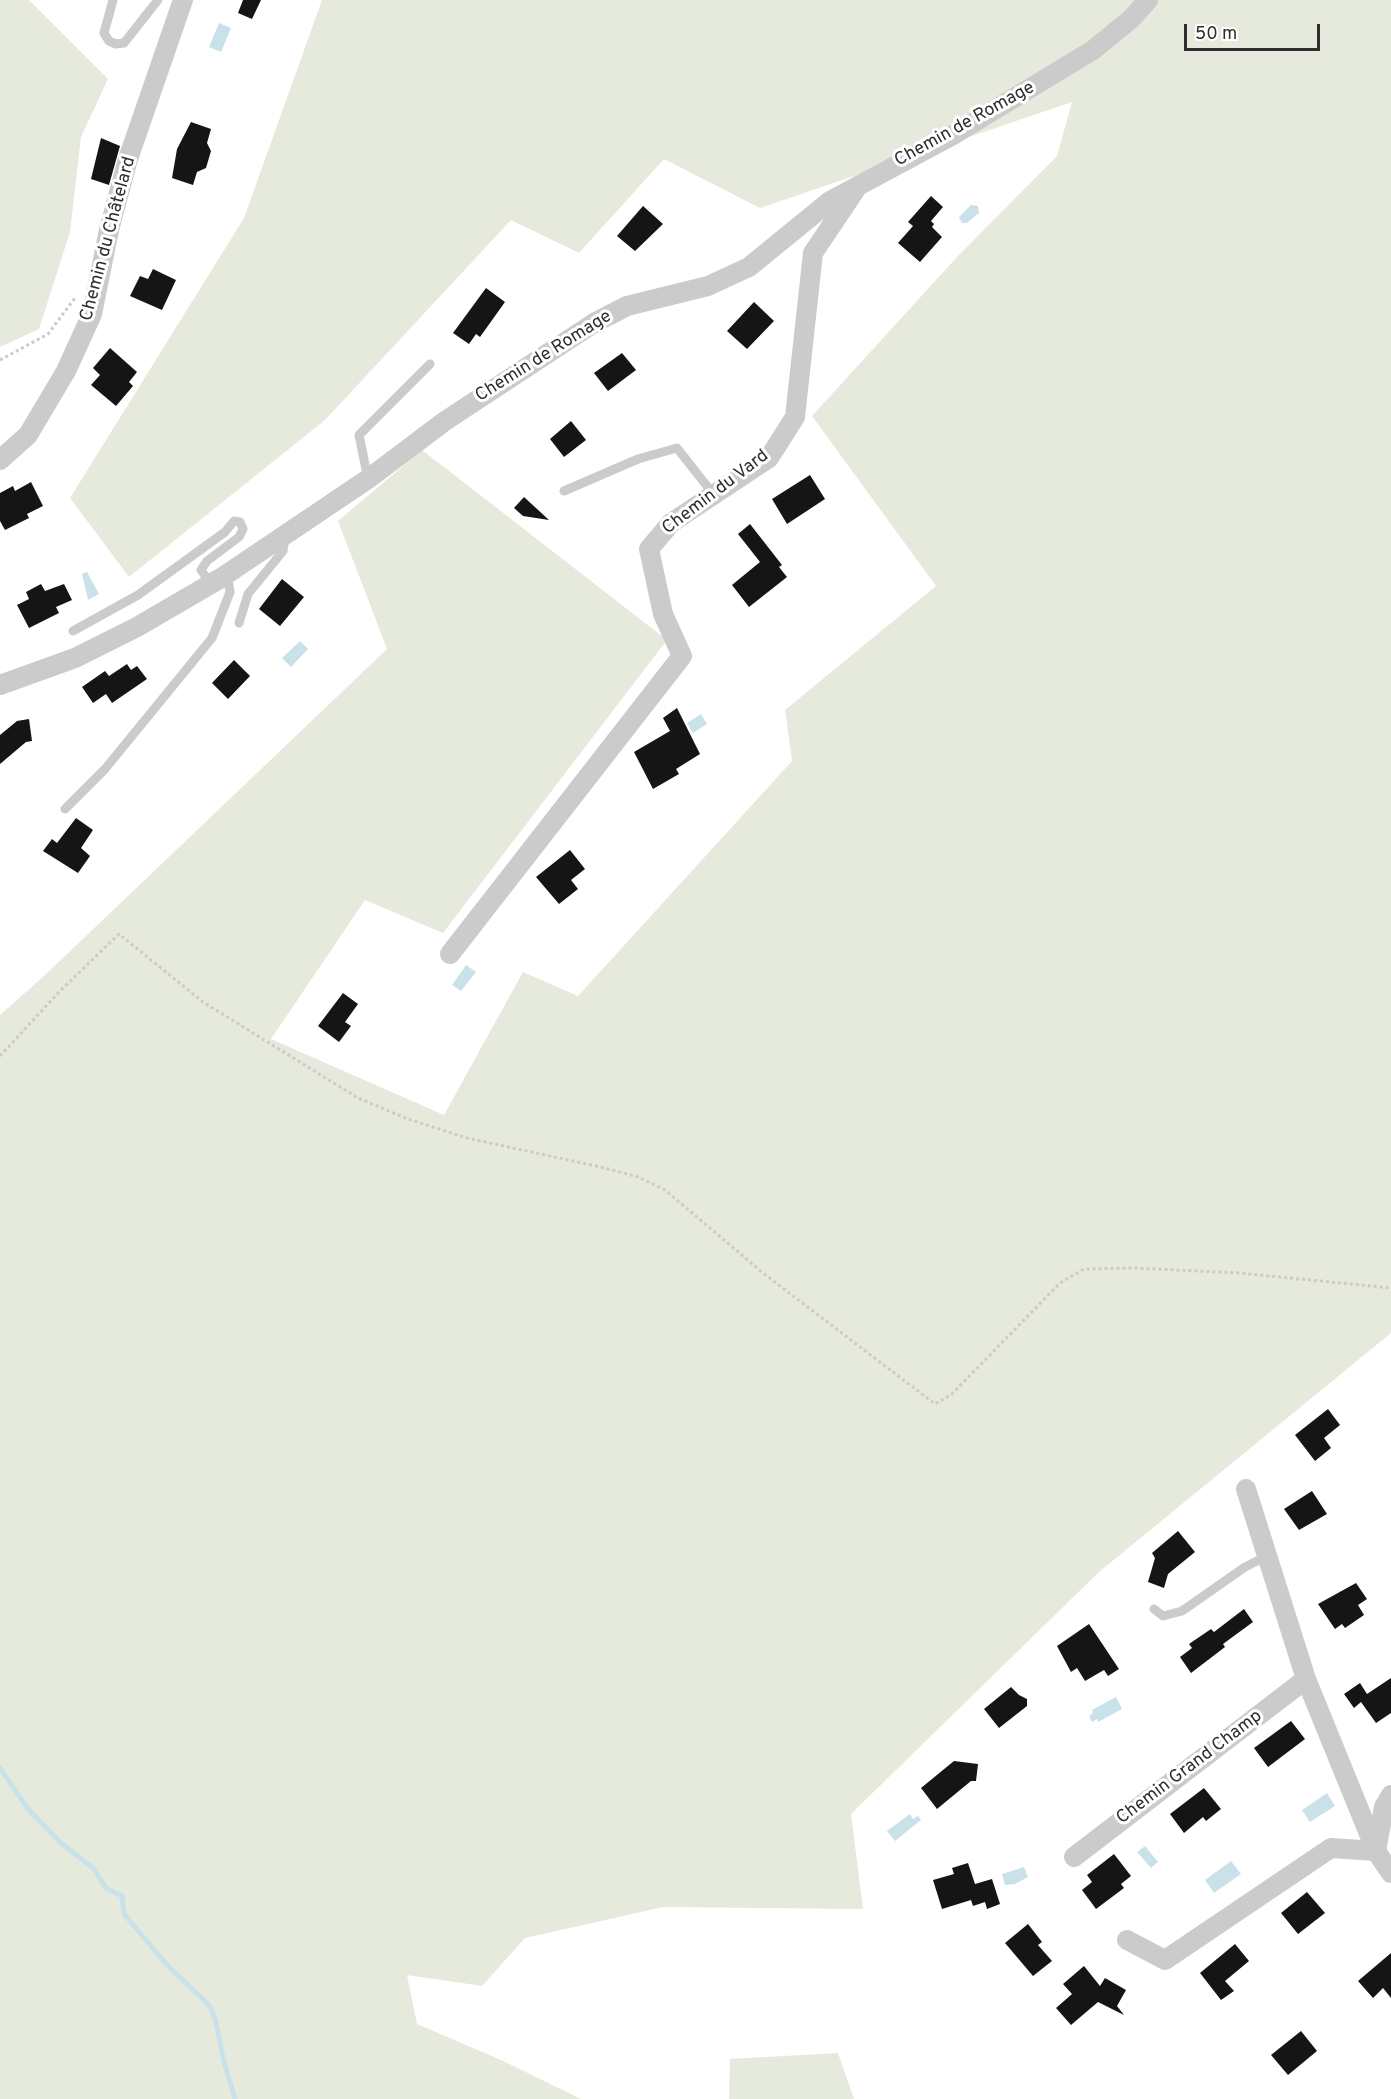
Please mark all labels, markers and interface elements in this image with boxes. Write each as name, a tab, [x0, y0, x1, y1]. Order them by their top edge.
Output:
scale bar	[1187, 12, 1324, 50]
text: 50 m	[1195, 23, 1237, 46]
street label: Chemin de Romage	[891, 78, 1039, 172]
street label: Chemin du Châtelard	[77, 154, 141, 324]
street label: Chemin de Romage	[472, 306, 616, 408]
street label: Chemin du Vard	[659, 446, 773, 540]
street label: Chemin Grand Champ	[1113, 1706, 1267, 1830]

